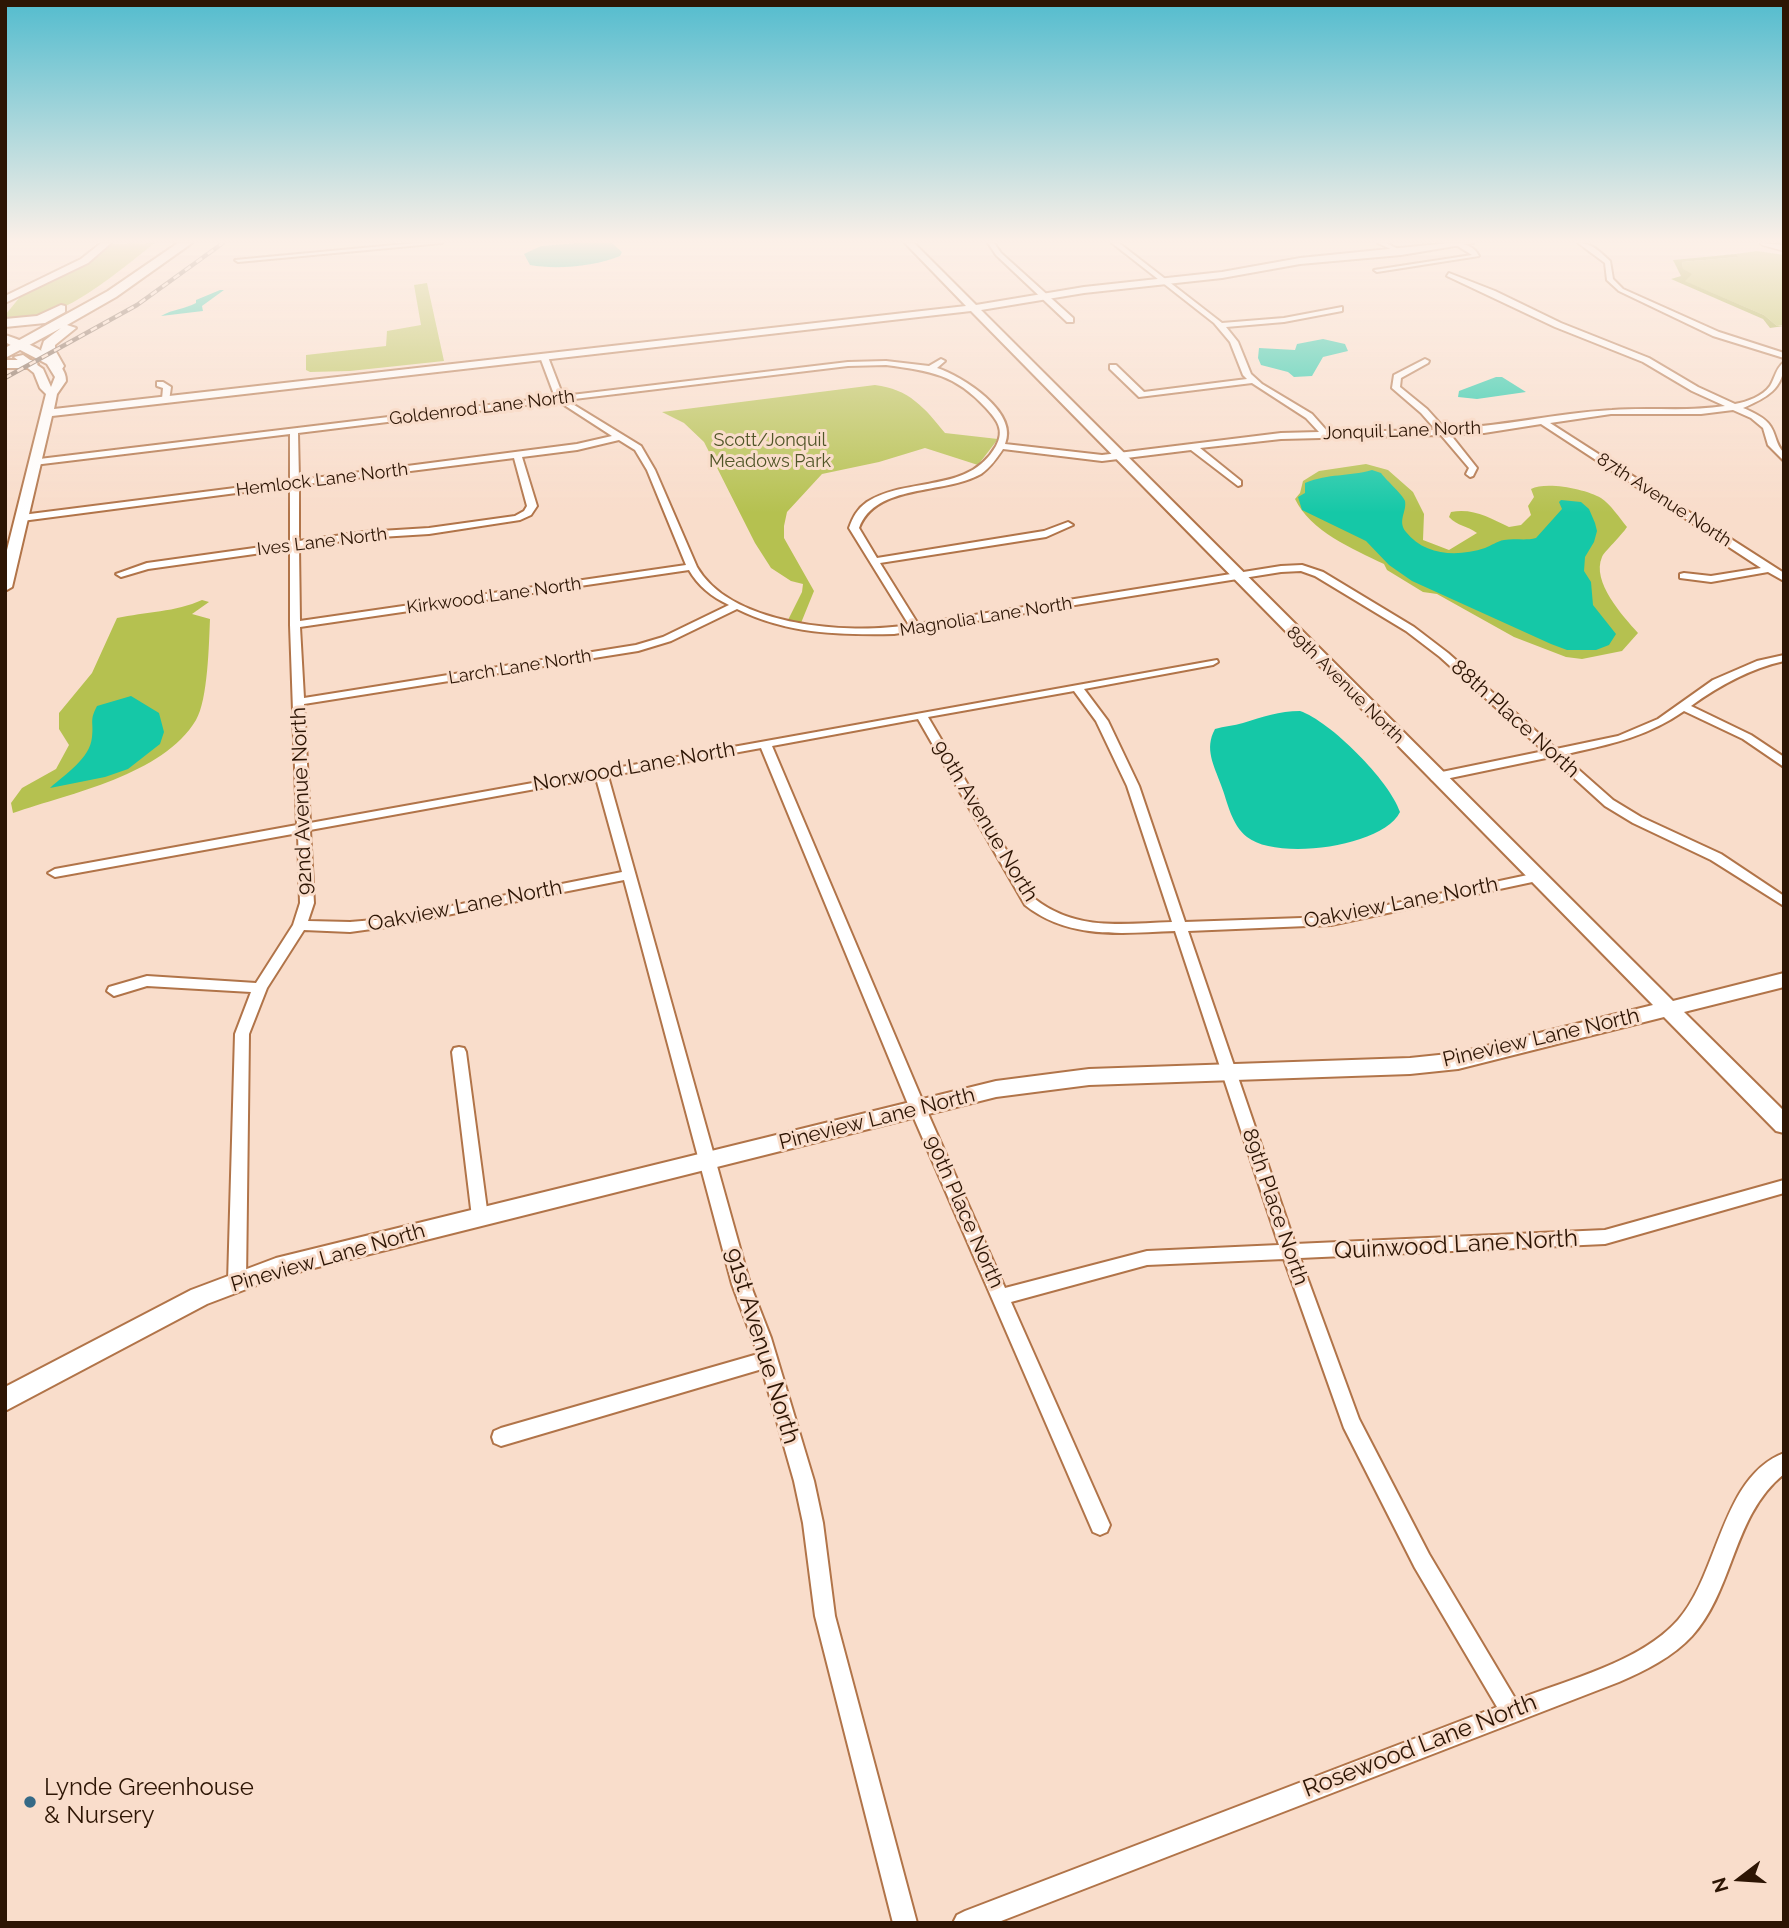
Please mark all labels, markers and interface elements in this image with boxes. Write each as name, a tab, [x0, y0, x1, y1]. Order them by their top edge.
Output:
street label: Goldenrod Lane North	[388, 386, 576, 430]
street label: Jonquil Lane North	[1323, 417, 1481, 445]
park label: Scott/Jonquil Meadows Park	[709, 430, 831, 472]
street label: 87th Avenue North	[1593, 448, 1735, 552]
street label: Hemlock Lane North	[235, 459, 409, 501]
street label: Ives Lane North	[256, 523, 388, 561]
street label: Kirkwood Lane North	[405, 573, 583, 619]
street label: Magnolia Lane North	[898, 593, 1074, 641]
street label: 89th Avenue North	[1282, 622, 1408, 748]
street label: Larch Lane North	[447, 645, 593, 689]
street label: 88th Place North	[1446, 655, 1584, 783]
street label: 92nd Avenue North	[286, 707, 318, 895]
street label: 90th Avenue North	[927, 736, 1043, 906]
street label: Norwood Lane North	[531, 737, 737, 797]
street label: Oakview Lane North	[1302, 872, 1500, 934]
street label: Oakview Lane North	[366, 875, 564, 937]
street label: Pineview Lane North	[1440, 1003, 1642, 1073]
street label: Pineview Lane North	[776, 1082, 978, 1156]
street label: 89th Place North	[1236, 1125, 1314, 1289]
street label: 90th Place North	[919, 1132, 1009, 1292]
street label: Pineview Lane North	[228, 1218, 428, 1298]
street label: Quinwood Lane North	[1333, 1224, 1579, 1266]
street label: 91st Avenue North	[718, 1244, 806, 1448]
street label: Rosewood Lane North	[1299, 1688, 1541, 1804]
place label: Lynde Greenhouse & Nursery	[44, 1774, 254, 1830]
marker: Lynde Greenhouse & Nursery	[22, 1794, 38, 1810]
north arrow	[1705, 1844, 1775, 1914]
text: N	[1707, 1875, 1733, 1895]

